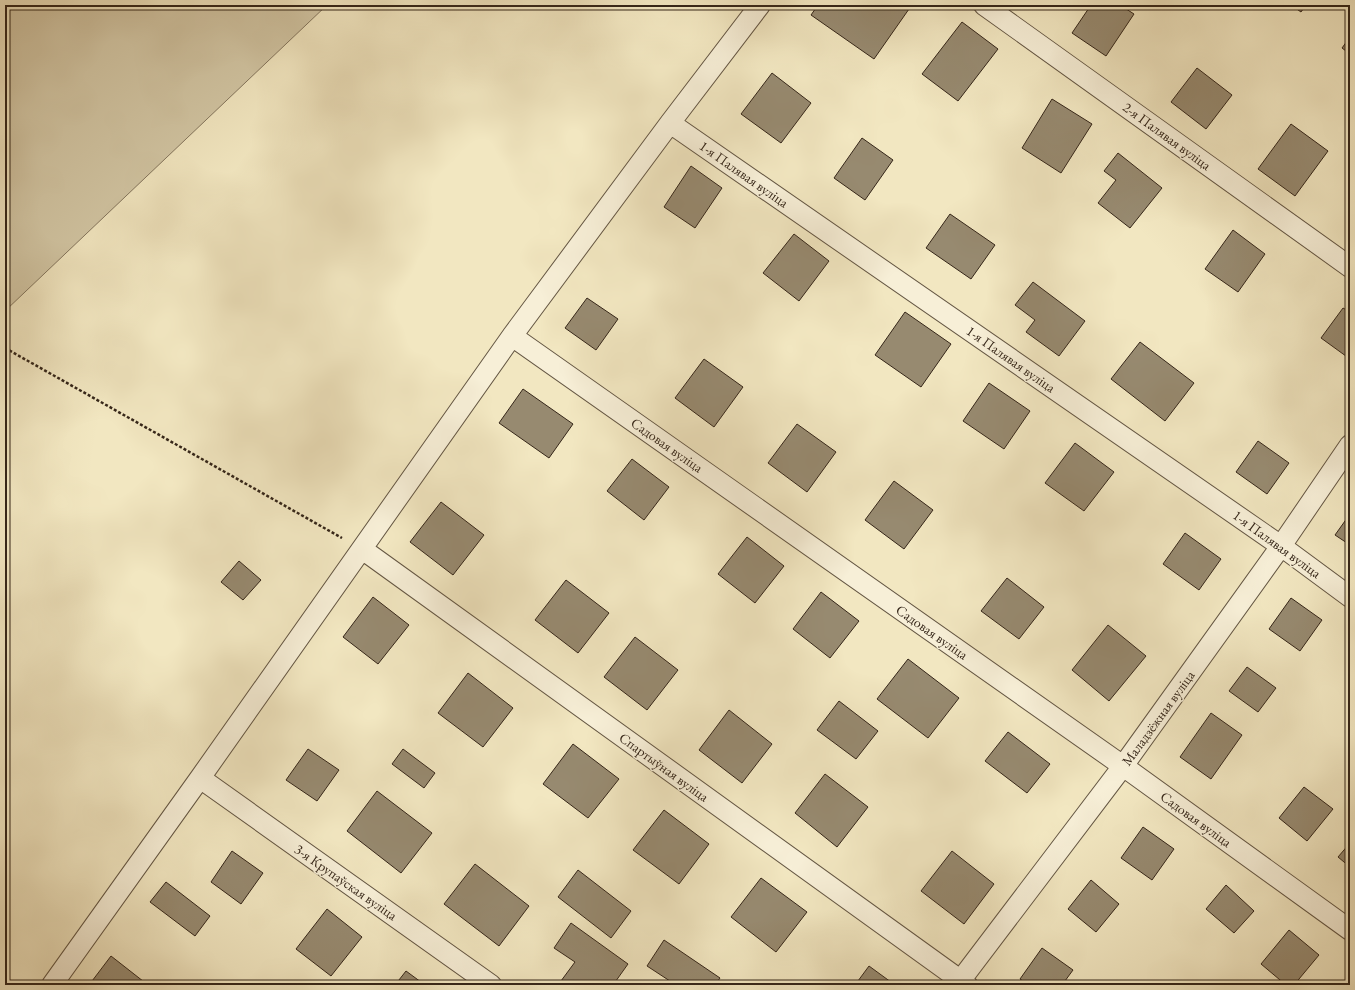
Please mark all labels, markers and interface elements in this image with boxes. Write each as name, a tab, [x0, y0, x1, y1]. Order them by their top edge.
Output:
street label: 2-я Палявая вуліца	[1119, 98, 1215, 174]
street label: 1-я Палявая вуліца	[696, 137, 792, 212]
street label: 1-я Палявая вуліца	[963, 322, 1059, 397]
street label: Садовая вуліца	[627, 414, 707, 477]
street label: 1-я Палявая вуліца	[1229, 506, 1325, 582]
street label: Садовая вуліца	[892, 601, 972, 664]
street label: Маладзёжная вуліца	[1117, 667, 1199, 769]
street label: Спартыўная вуліца	[616, 728, 713, 806]
street label: Садовая вуліца	[1157, 787, 1236, 851]
street label: 3-я Крупаўская вуліца	[291, 840, 401, 924]

